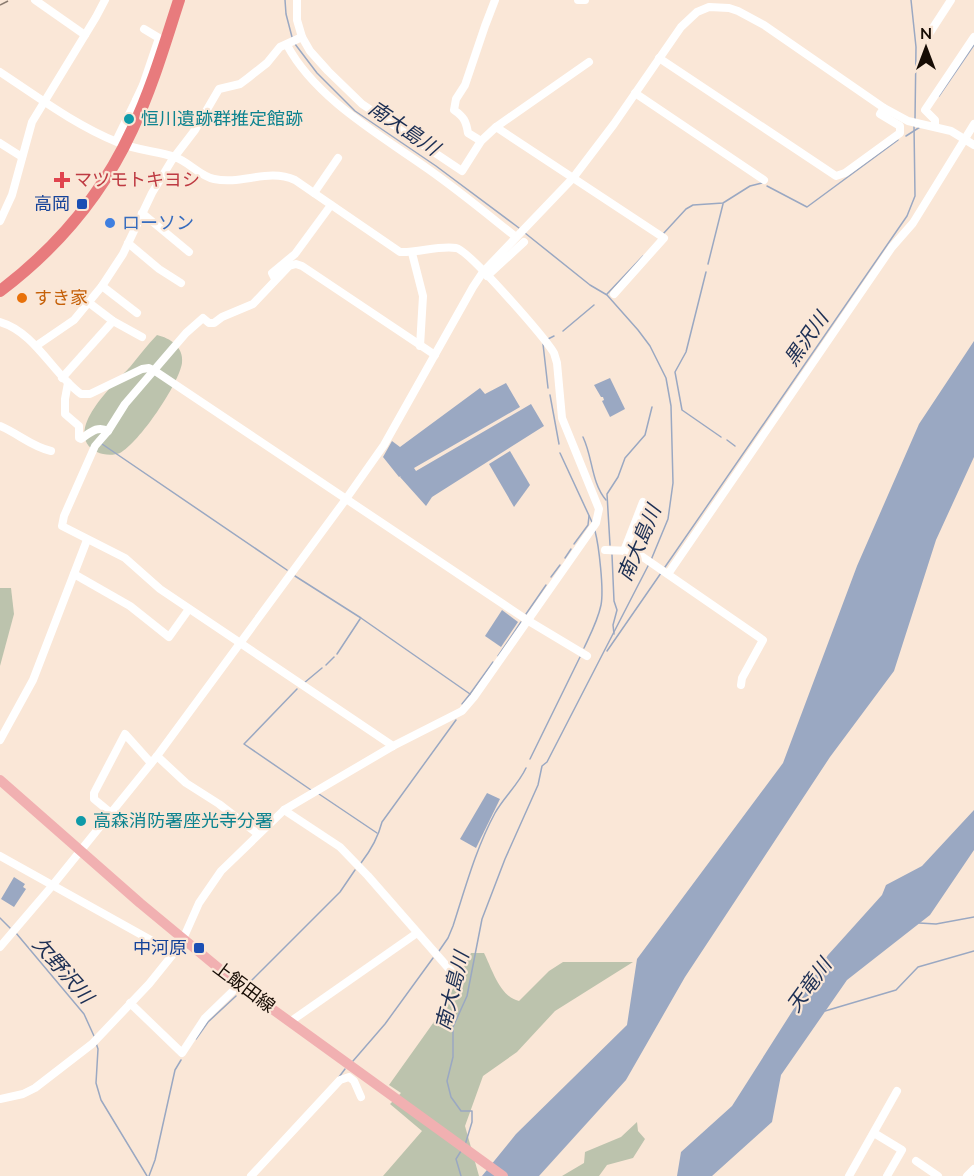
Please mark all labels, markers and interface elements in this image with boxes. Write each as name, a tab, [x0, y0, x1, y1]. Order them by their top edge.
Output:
north arrow	[896, 18, 956, 78]
text: N	[920, 23, 932, 43]
water label: 南大島川	[364, 95, 446, 161]
place label: 恒川遺跡群推定館跡	[141, 107, 303, 130]
marker: 恒川遺跡群推定館跡	[122, 112, 136, 126]
place label: マツモトキヨシ	[74, 168, 200, 191]
marker: マツモトキヨシ	[55, 173, 69, 187]
place label: 高岡	[34, 192, 70, 215]
marker: 高岡	[75, 197, 89, 211]
place label: ローソン	[122, 211, 194, 234]
marker: ローソン	[103, 216, 117, 230]
place label: すき家	[34, 286, 88, 309]
marker: すき家	[15, 291, 29, 305]
water label: 黒沢川	[778, 305, 834, 370]
water label: 南大島川	[611, 499, 666, 585]
place label: 高森消防署座光寺分署	[93, 809, 273, 832]
marker: 高森消防署座光寺分署	[74, 814, 88, 828]
water label: 欠野沢川	[28, 931, 100, 1010]
place label: 中河原	[133, 936, 187, 959]
marker: 中河原	[192, 941, 206, 955]
water label: 南大島川	[430, 947, 474, 1033]
water label: 天竜川	[781, 951, 838, 1016]
street label: 上飯田線	[209, 956, 280, 1017]

